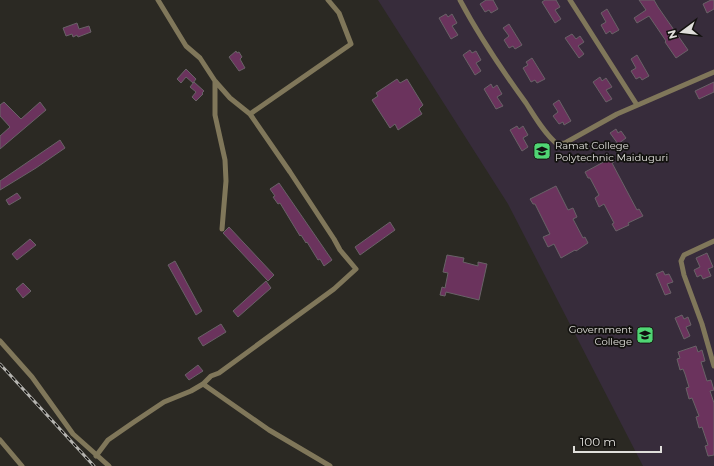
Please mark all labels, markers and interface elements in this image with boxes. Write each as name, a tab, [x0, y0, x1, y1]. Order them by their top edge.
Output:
north arrow	[662, 12, 702, 52]
text: N	[664, 28, 680, 41]
place label: Ramat College Polytechnic Maiduguri	[555, 139, 668, 164]
school or university icon: Ramat College Polytechnic Maiduguri	[532, 141, 552, 161]
place label: Government College	[569, 323, 632, 348]
school or university icon: Government College	[635, 325, 655, 345]
scale bar	[574, 428, 661, 454]
text: 100 m	[580, 434, 616, 449]

